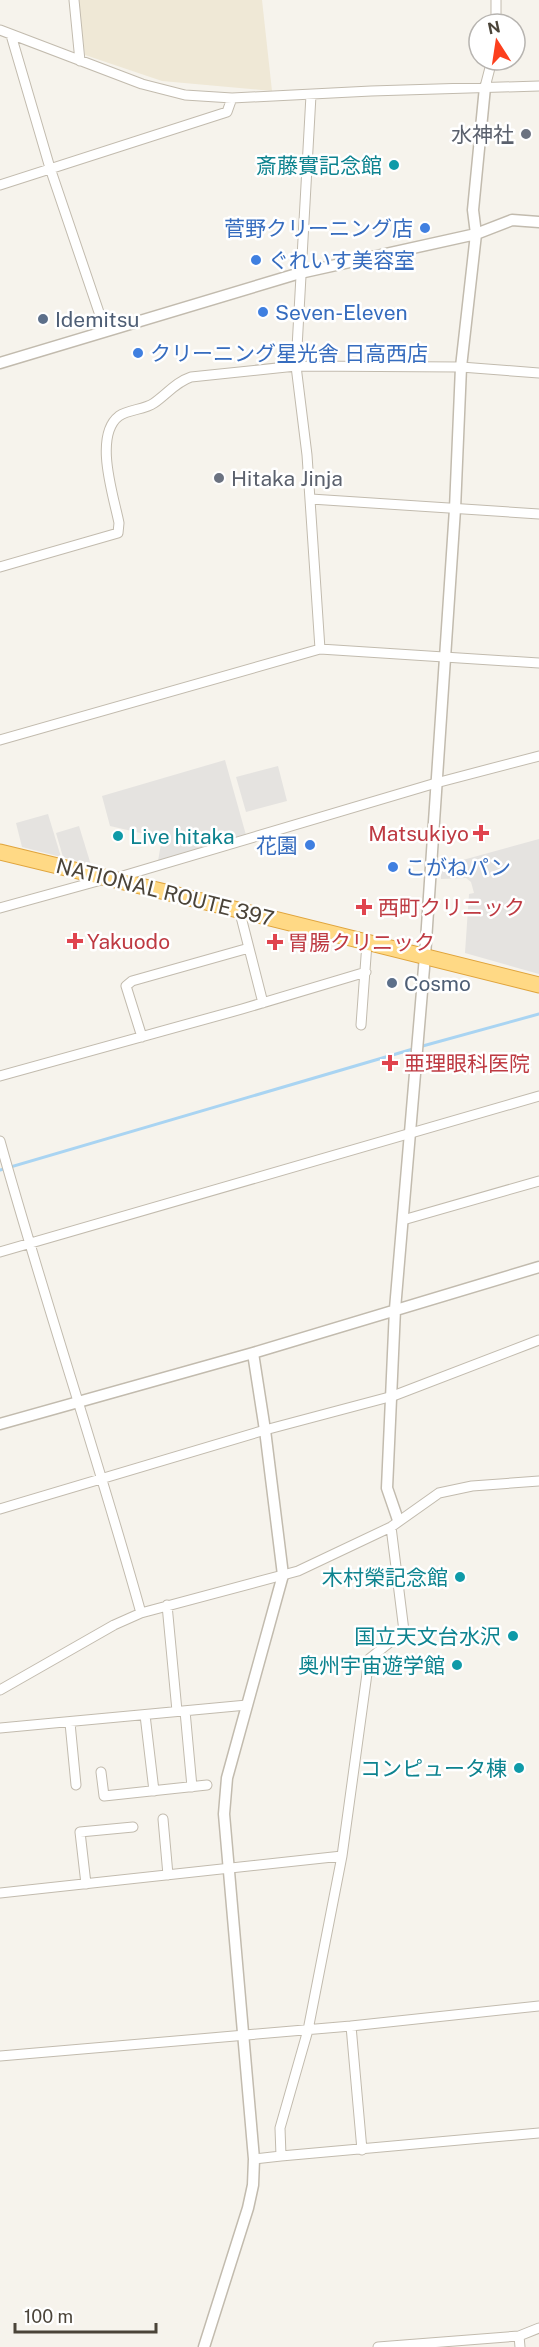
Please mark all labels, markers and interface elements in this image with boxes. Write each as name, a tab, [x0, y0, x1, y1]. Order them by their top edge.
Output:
north arrow	[467, 12, 527, 72]
text: N	[486, 17, 502, 38]
place label: 水神社	[451, 122, 514, 147]
marker: 水神社	[519, 127, 533, 141]
place label: 斎藤實記念館	[256, 153, 382, 178]
marker: 斎藤實記念館	[387, 158, 401, 172]
place label: 菅野クリーニング店	[224, 216, 413, 241]
marker: 菅野クリーニング店	[418, 221, 432, 235]
place label: ぐれいす美容室	[268, 248, 415, 273]
marker: ぐれいす美容室	[249, 253, 263, 267]
place label: Seven-Eleven	[275, 300, 408, 325]
marker: Seven-Eleven	[256, 305, 270, 319]
place label: Idemitsu	[55, 307, 140, 332]
marker: Idemitsu	[36, 312, 50, 326]
place label: クリーニング星光舎 日高西店	[150, 341, 428, 366]
marker: クリーニング星光舎 日高西店	[131, 346, 145, 360]
place label: Hitaka Jinja	[231, 466, 343, 491]
marker: Hitaka Jinja	[212, 471, 226, 485]
place label: Matsukiyo	[368, 821, 469, 846]
place label: Live hitaka	[130, 824, 235, 849]
marker: Matsukiyo	[474, 826, 488, 840]
marker: Live hitaka	[111, 829, 125, 843]
place label: 花園	[256, 833, 298, 858]
marker: 花園	[303, 838, 317, 852]
street label: NATIONAL ROUTE 397	[54, 853, 276, 931]
place label: こがねパン	[405, 855, 511, 880]
marker: こがねパン	[386, 860, 400, 874]
place label: 西町クリニック	[378, 895, 525, 920]
marker: 西町クリニック	[355, 898, 373, 916]
place label: Yakuodo	[87, 929, 170, 954]
place label: 胃腸クリニック	[288, 930, 435, 955]
marker: 胃腸クリニック	[266, 933, 284, 951]
marker: Yakuodo	[68, 934, 82, 948]
place label: Cosmo	[404, 971, 471, 996]
marker: Cosmo	[385, 976, 399, 990]
place label: 亜理眼科医院	[404, 1051, 530, 1076]
marker: 亜理眼科医院	[381, 1054, 399, 1072]
place label: 木村榮記念館	[322, 1565, 448, 1590]
marker: 木村榮記念館	[453, 1570, 467, 1584]
place label: 国立天文台水沢	[354, 1624, 501, 1649]
marker: 国立天文台水沢	[506, 1629, 520, 1643]
place label: 奥州宇宙遊学館	[298, 1653, 445, 1678]
marker: 奥州宇宙遊学館	[450, 1658, 464, 1672]
place label: コンピュータ棟	[360, 1756, 507, 1781]
marker: コンピュータ棟	[512, 1761, 526, 1775]
scale bar	[15, 2296, 156, 2334]
text: 100 m	[24, 2306, 73, 2327]

